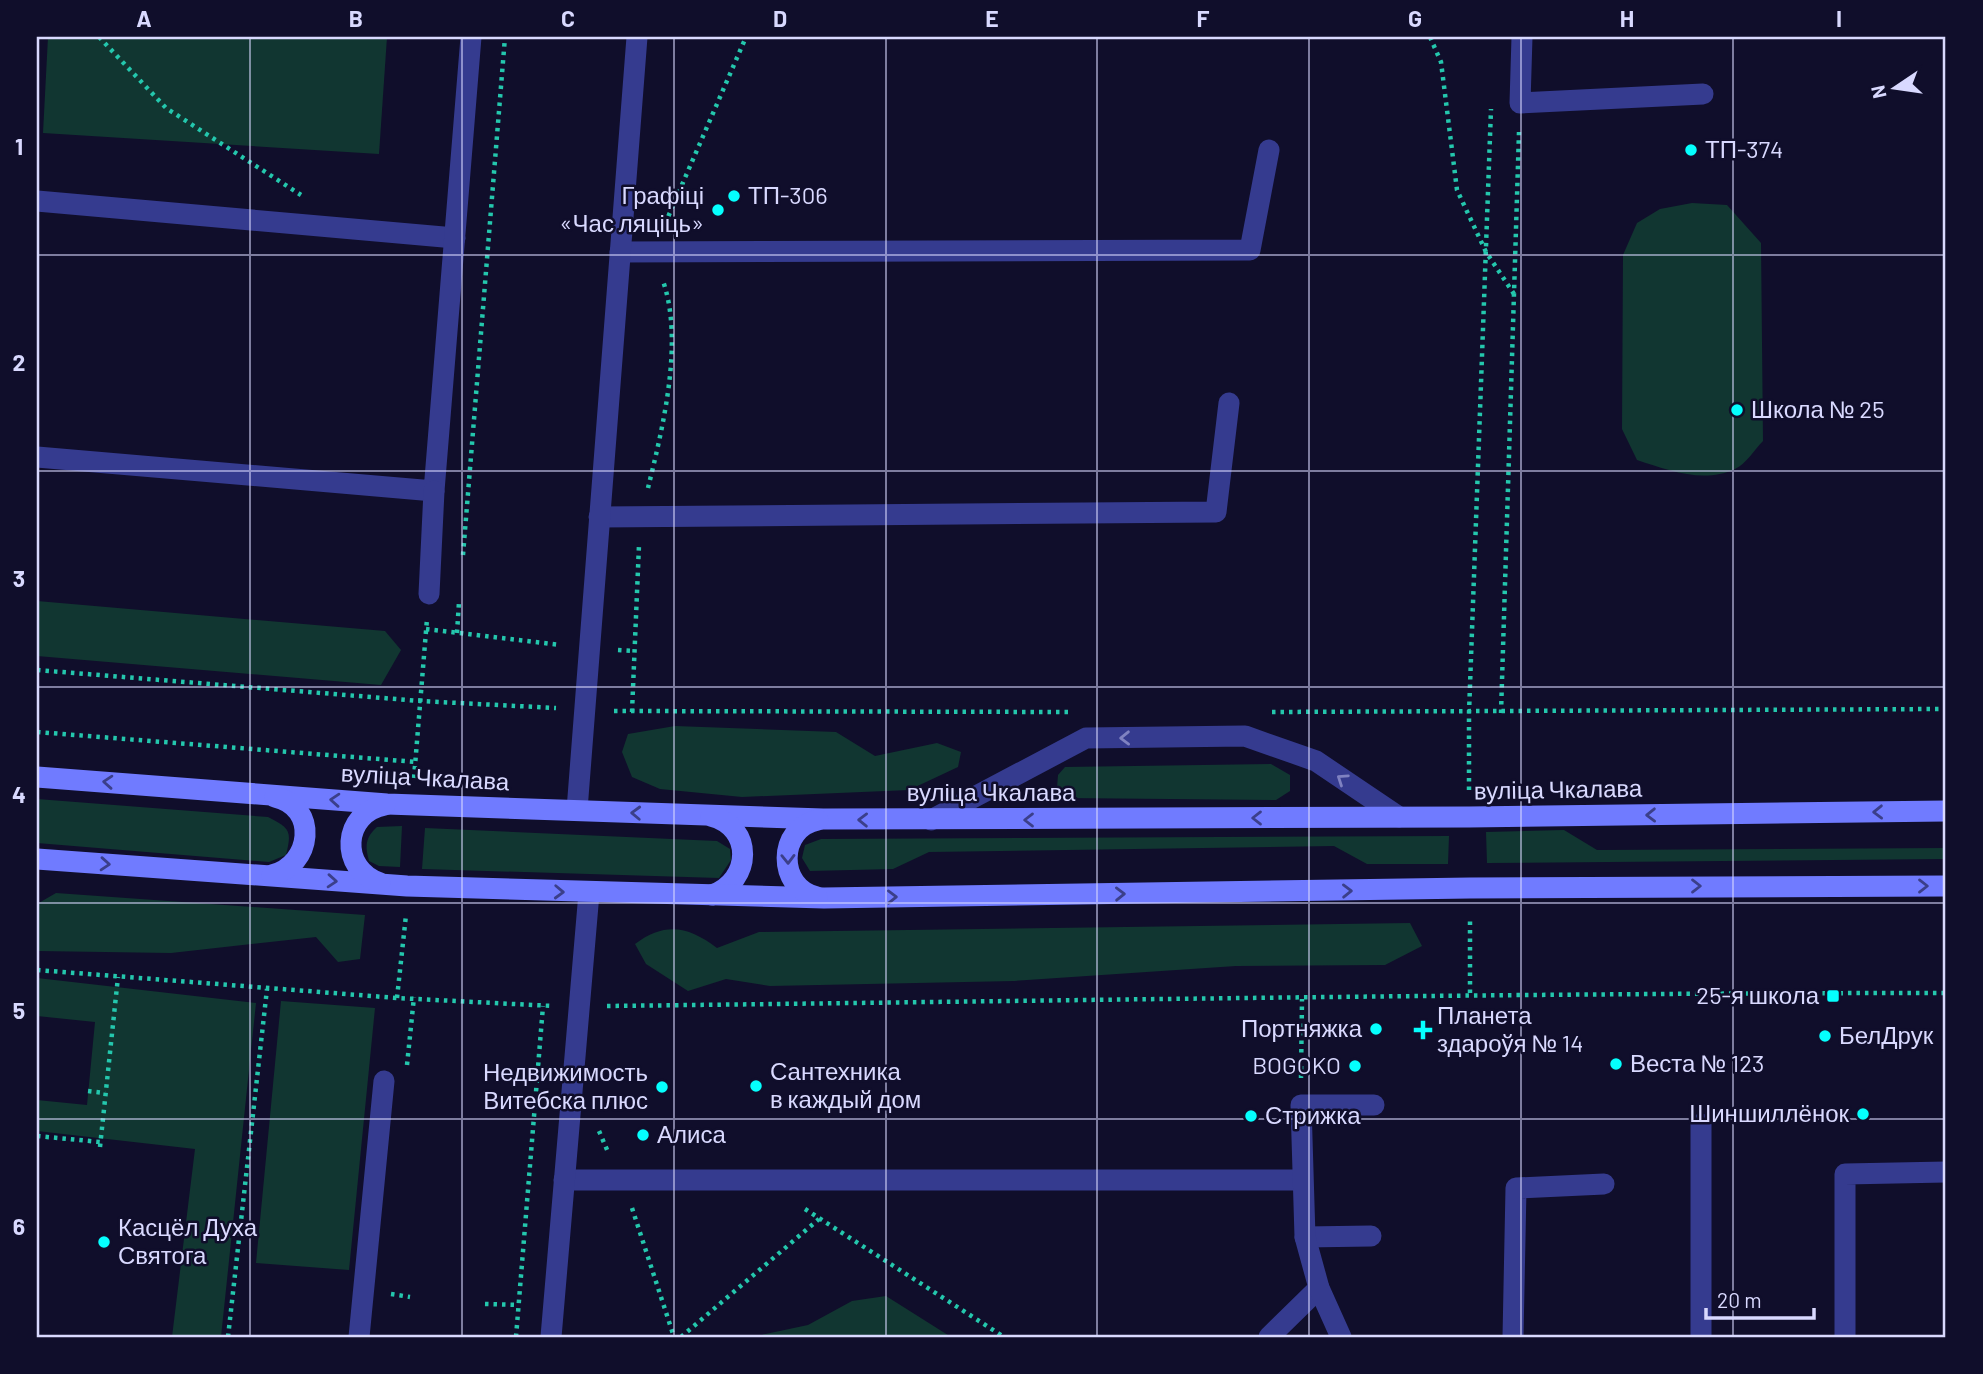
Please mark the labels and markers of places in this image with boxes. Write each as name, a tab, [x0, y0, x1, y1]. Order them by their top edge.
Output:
place label: ТП-374	[1705, 134, 1783, 163]
marker: ТП-374	[1683, 142, 1699, 158]
place label: Графіці «Час ляціць»	[560, 180, 704, 237]
place label: ТП-306	[748, 180, 828, 209]
marker: ТП-306	[726, 188, 742, 204]
marker: Графіці «Час ляціць»	[710, 202, 726, 218]
place label: Школа № 25	[1751, 394, 1884, 423]
marker: Школа № 25	[1729, 402, 1745, 418]
place label: 25-я школа	[1696, 980, 1820, 1009]
marker: 25-я школа	[1825, 988, 1841, 1004]
place label: Планета здароўя № 14	[1437, 1000, 1584, 1057]
place label: Портняжка	[1241, 1013, 1363, 1042]
place label: БелДрук	[1839, 1020, 1934, 1049]
marker: Портняжка	[1368, 1021, 1384, 1037]
marker: Планета здароўя № 14	[1415, 1022, 1431, 1038]
marker: БелДрук	[1817, 1028, 1833, 1044]
place label: Веста № 123	[1630, 1048, 1764, 1077]
place label: BOGOKO	[1252, 1050, 1341, 1079]
place label: Сантехника в каждый дом	[770, 1056, 921, 1113]
marker: Веста № 123	[1608, 1056, 1624, 1072]
place label: Недвижимость Витебска плюс	[483, 1057, 648, 1114]
marker: BOGOKO	[1347, 1058, 1363, 1074]
marker: Сантехника в каждый дом	[748, 1078, 764, 1094]
marker: Недвижимость Витебска плюс	[654, 1079, 670, 1095]
place label: Шиншиллёнок	[1689, 1098, 1849, 1127]
place label: Стрижка	[1265, 1100, 1361, 1129]
marker: Шиншиллёнок	[1855, 1106, 1871, 1122]
marker: Стрижка	[1243, 1108, 1259, 1124]
place label: Алиса	[657, 1119, 726, 1148]
marker: Алиса	[635, 1127, 651, 1143]
place label: Касцёл Духа Святога	[118, 1212, 258, 1269]
marker: Касцёл Духа Святога	[96, 1234, 112, 1250]

